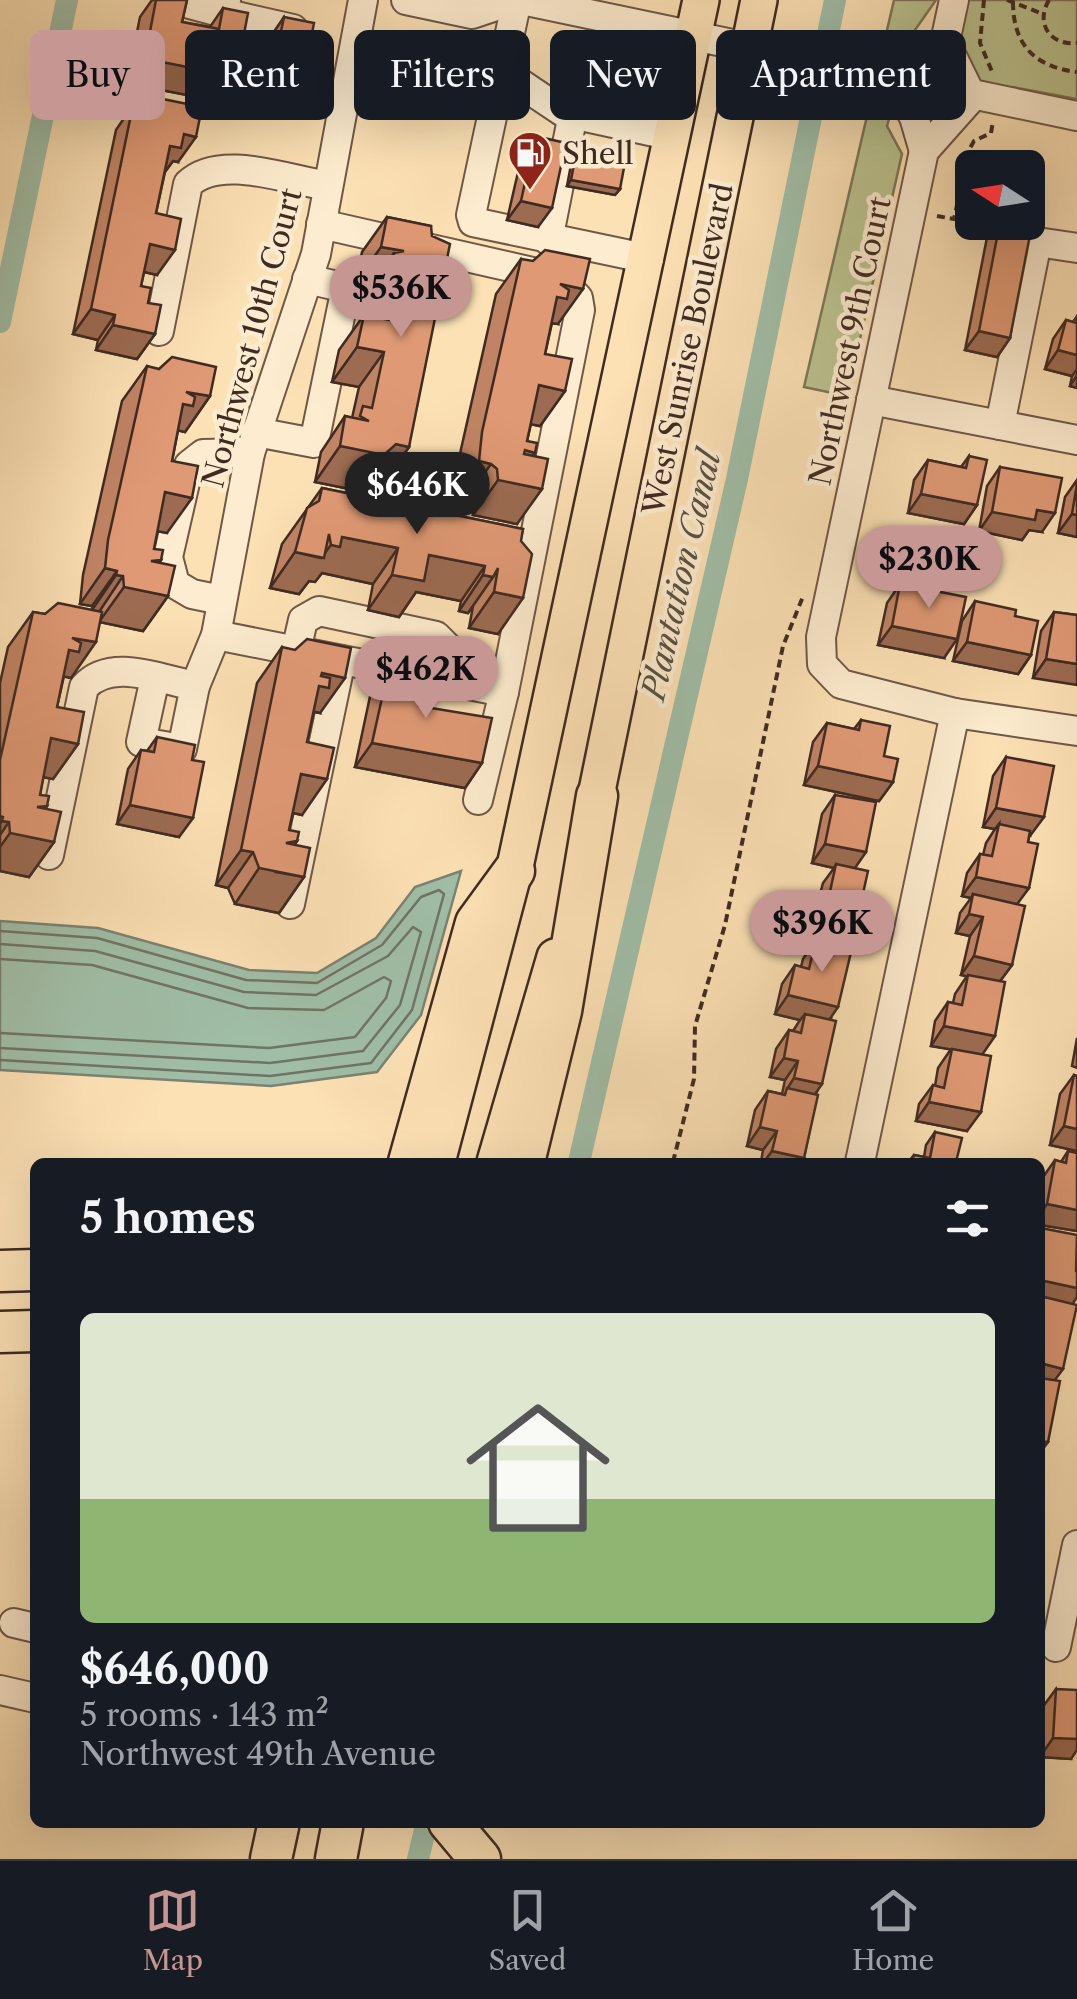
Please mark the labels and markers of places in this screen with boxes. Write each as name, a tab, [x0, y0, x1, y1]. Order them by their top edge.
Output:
fuel station icon: Shell	[507, 130, 553, 191]
place label: Shell	[562, 135, 633, 172]
pin: $536K	[331, 255, 471, 340]
pin: $646K	[347, 452, 487, 537]
pin: $230K	[859, 526, 999, 611]
pin: $462K	[356, 636, 496, 721]
pin: $396K	[752, 890, 892, 975]

